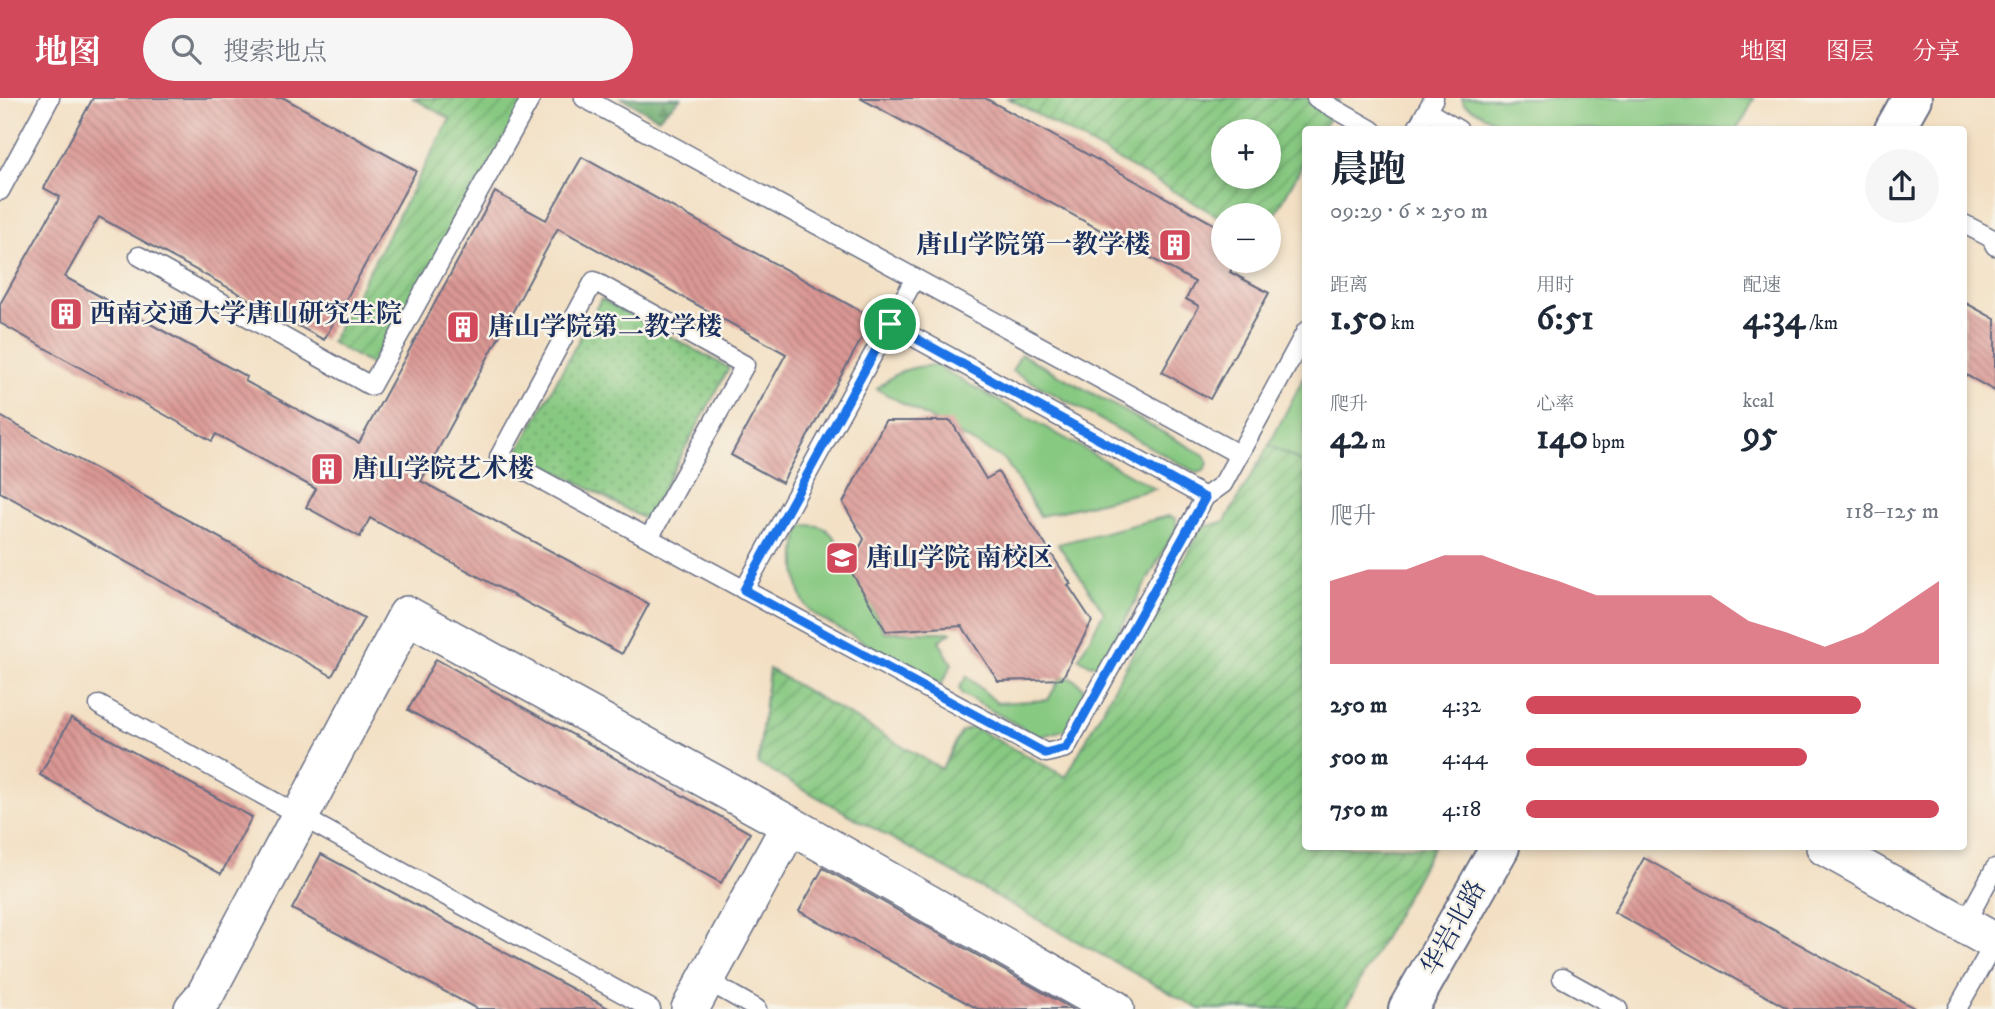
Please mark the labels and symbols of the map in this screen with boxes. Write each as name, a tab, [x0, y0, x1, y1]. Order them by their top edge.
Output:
building icon: 唐山学院第一教学楼	[1156, 226, 1194, 264]
place label: 唐山学院第一教学楼	[916, 229, 1150, 262]
pin	[860, 294, 920, 354]
building icon: 西南交通大学唐山研究生院	[47, 295, 85, 333]
place label: 西南交通大学唐山研究生院	[90, 298, 402, 331]
building icon: 唐山学院第二教学楼	[444, 308, 482, 346]
place label: 唐山学院第二教学楼	[488, 311, 722, 344]
building icon: 唐山学院艺术楼	[308, 450, 346, 488]
place label: 唐山学院艺术楼	[352, 453, 534, 486]
school or university icon: 唐山学院 南校区	[823, 539, 861, 577]
place label: 唐山学院 南校区	[866, 542, 1054, 575]
street label: 华岩北路	[1414, 875, 1494, 981]

